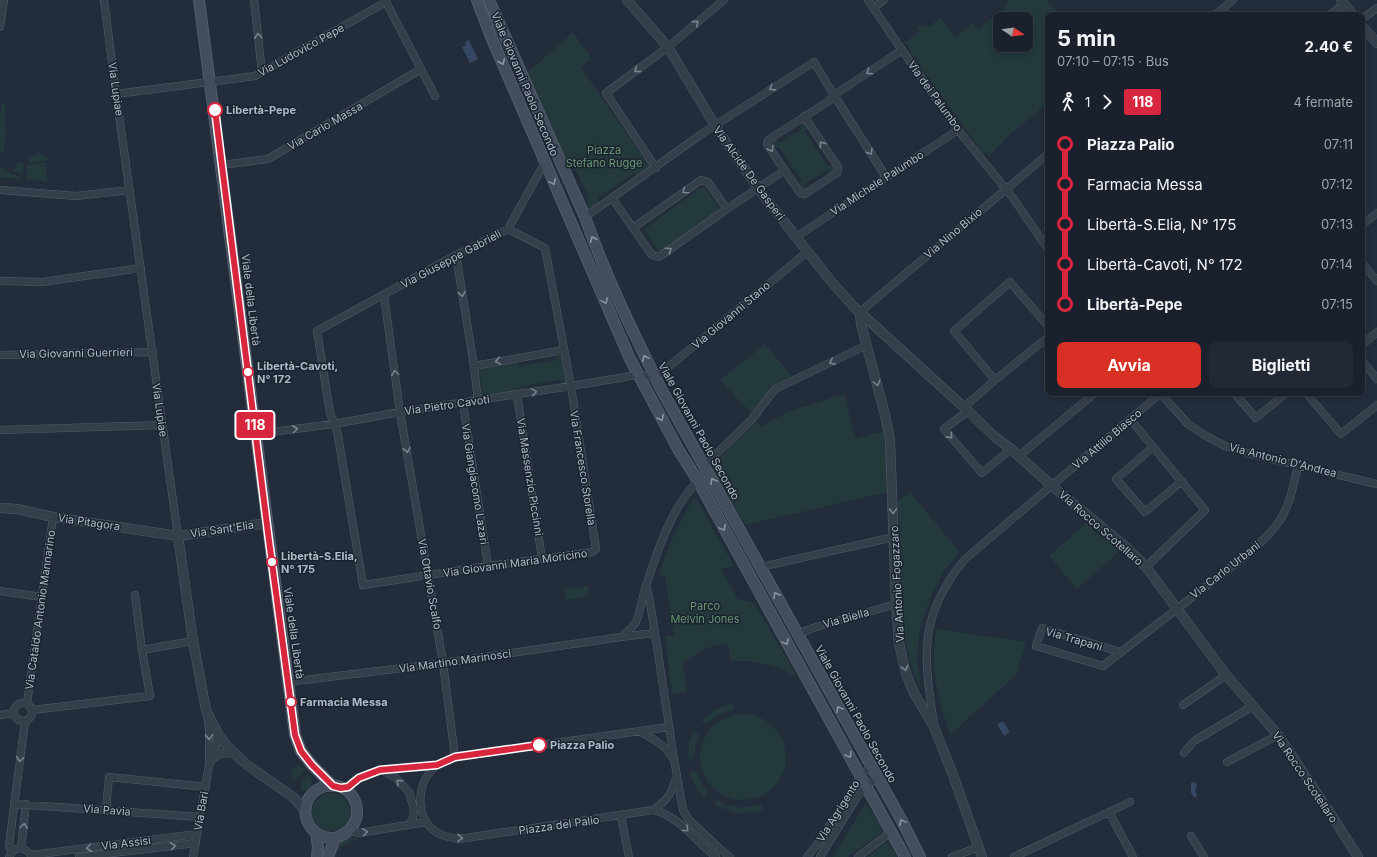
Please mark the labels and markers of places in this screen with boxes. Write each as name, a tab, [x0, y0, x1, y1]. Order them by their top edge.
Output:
marker: Libertà-Pepe	[207, 102, 223, 118]
place label: Libertà-Pepe	[226, 103, 297, 117]
place label: Libertà-Cavoti, N° 172	[257, 359, 338, 386]
marker: Libertà-Cavoti, N° 172	[242, 366, 254, 378]
place label: Libertà-S.Elia, N° 175	[281, 549, 358, 576]
marker: Libertà-S.Elia, N° 175	[266, 556, 278, 568]
place label: Farmacia Messa	[300, 695, 388, 709]
marker: Farmacia Messa	[285, 696, 297, 708]
marker: Piazza Palio	[531, 737, 547, 753]
place label: Piazza Palio	[550, 738, 614, 752]

